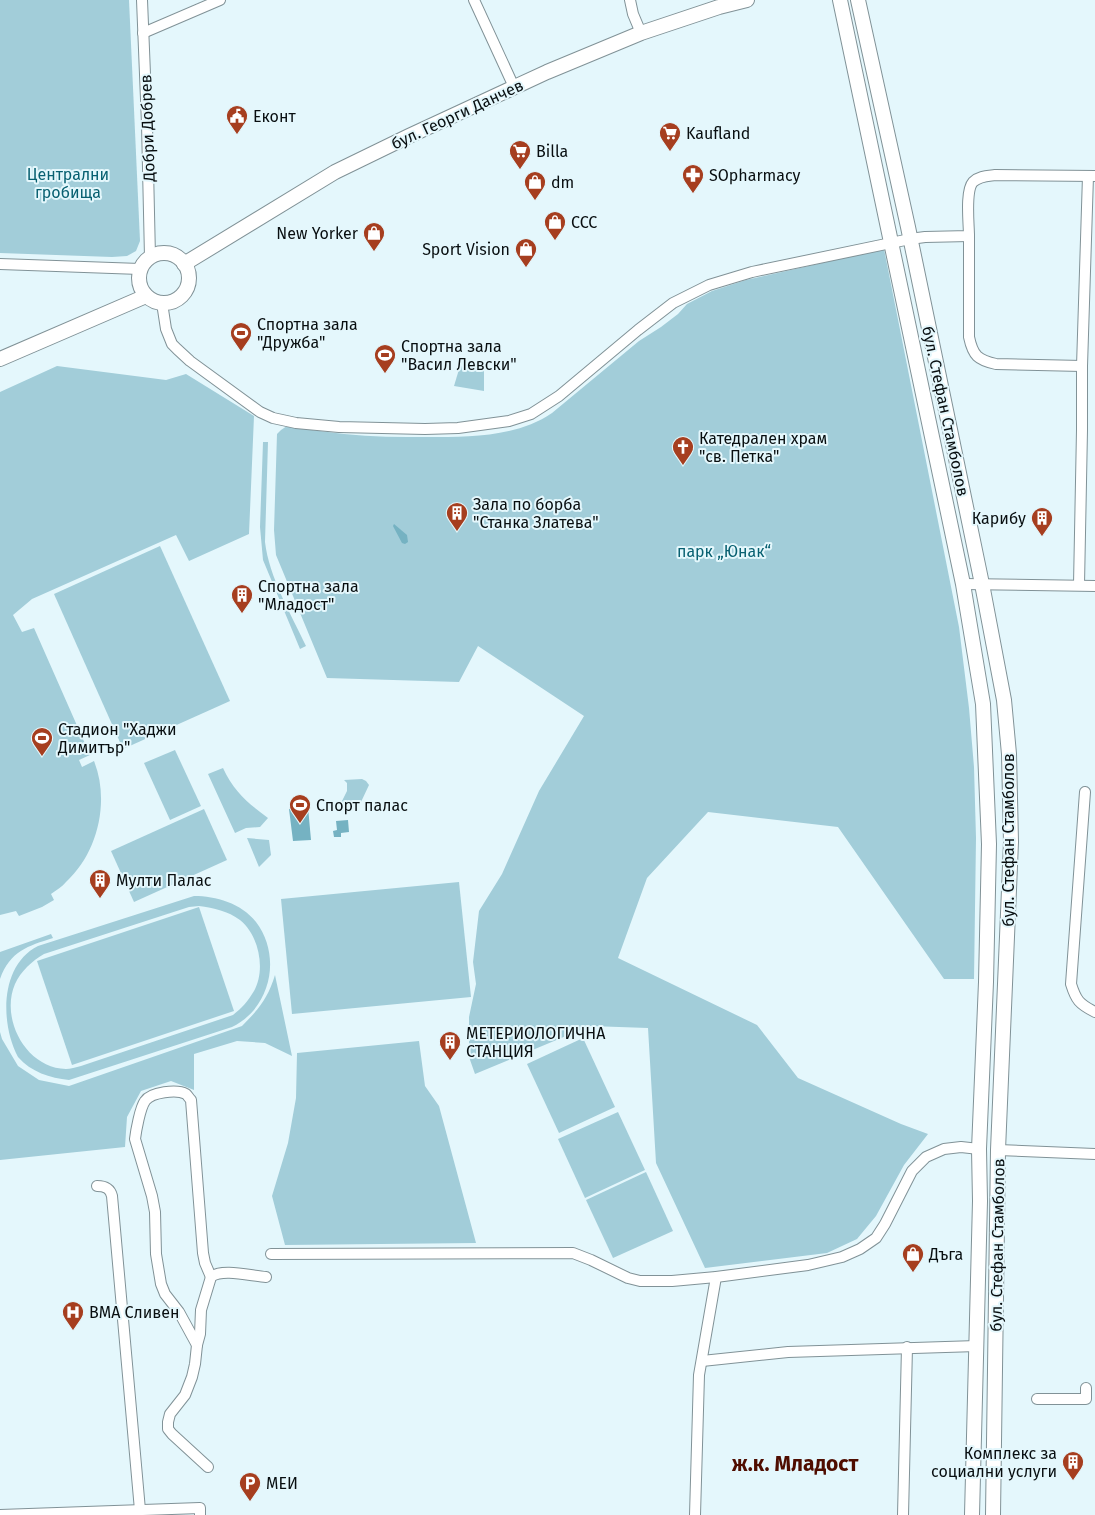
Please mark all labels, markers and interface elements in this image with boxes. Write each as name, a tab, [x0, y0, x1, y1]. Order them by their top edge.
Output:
street label: Добри Добрев	[136, 74, 159, 183]
street label: бул. Георги Данчев	[388, 76, 526, 153]
public building icon: Еконт	[225, 104, 249, 135]
place label: Еконт	[253, 107, 296, 126]
supermarket icon: Kaufland	[658, 121, 682, 152]
place label: Kaufland	[686, 124, 750, 143]
supermarket icon: Billa	[508, 139, 532, 170]
place label: Billa	[536, 142, 568, 161]
pharmacy icon: SOpharmacy	[681, 163, 705, 194]
park label: Централни гробища	[27, 165, 109, 202]
place label: SOpharmacy	[709, 166, 801, 185]
shop icon: dm	[523, 170, 547, 201]
place label: dm	[551, 173, 574, 192]
shop icon: CCC	[543, 210, 567, 241]
place label: CCC	[571, 213, 597, 232]
shop icon: New Yorker	[362, 221, 386, 252]
place label: New Yorker	[276, 224, 359, 243]
shop icon: Sport Vision	[514, 237, 538, 268]
place label: Sport Vision	[422, 240, 510, 259]
place label: Спортна зала "Дружба"	[257, 315, 358, 352]
sports icon: Спортна зала "Дружба"	[229, 321, 253, 352]
street label: бул. Стефан Стамболов	[918, 324, 973, 498]
place label: Спортна зала "Васил Левски"	[401, 337, 517, 374]
sports icon: Спортна зала "Васил Левски"	[373, 343, 397, 374]
place label: Катедрален храм "св. Петка"	[699, 429, 827, 466]
church icon: Катедрален храм "св. Петка"	[671, 435, 695, 466]
place label: Зала по борба "Станка Златева"	[473, 495, 599, 532]
building icon: Зала по борба "Станка Златева"	[445, 501, 469, 532]
building icon: Карибу	[1030, 506, 1054, 537]
place label: Карибу	[972, 509, 1026, 528]
park label: парк „Юнак“	[677, 542, 771, 561]
place label: Спортна зала "Младост"	[258, 577, 359, 614]
building icon: Спортна зала "Младост"	[230, 583, 254, 614]
place label: Стадион "Хаджи Димитър"	[57, 720, 177, 757]
sports icon: Стадион "Хаджи Димитър"	[30, 726, 54, 757]
street label: бул. Стефан Стамболов	[999, 753, 1018, 927]
sports icon: Спорт палас	[288, 793, 312, 824]
place label: Спорт палас	[316, 796, 408, 815]
building icon: Мулти Палас	[88, 868, 112, 899]
place label: Мулти Палас	[116, 871, 212, 890]
place label: МЕТЕРИОЛОГИЧНА СТАНЦИЯ	[466, 1024, 606, 1061]
building icon: МЕТЕРИОЛОГИЧНА СТАНЦИЯ	[438, 1030, 462, 1061]
street label: бул. Стефан Стамболов	[986, 1158, 1009, 1332]
shop icon: Дъга	[901, 1242, 925, 1273]
place label: Дъга	[928, 1245, 963, 1264]
hospital icon: ВМА Сливен	[61, 1300, 85, 1331]
place label: ВМА Сливен	[89, 1303, 180, 1322]
place label: Комплекс за социални услуги	[931, 1444, 1057, 1481]
building icon: Комплекс за социални услуги	[1061, 1450, 1085, 1481]
district label: ж.к. Младост	[732, 1451, 859, 1477]
parking icon: МЕИ	[238, 1471, 262, 1502]
place label: МЕИ	[266, 1474, 298, 1493]

